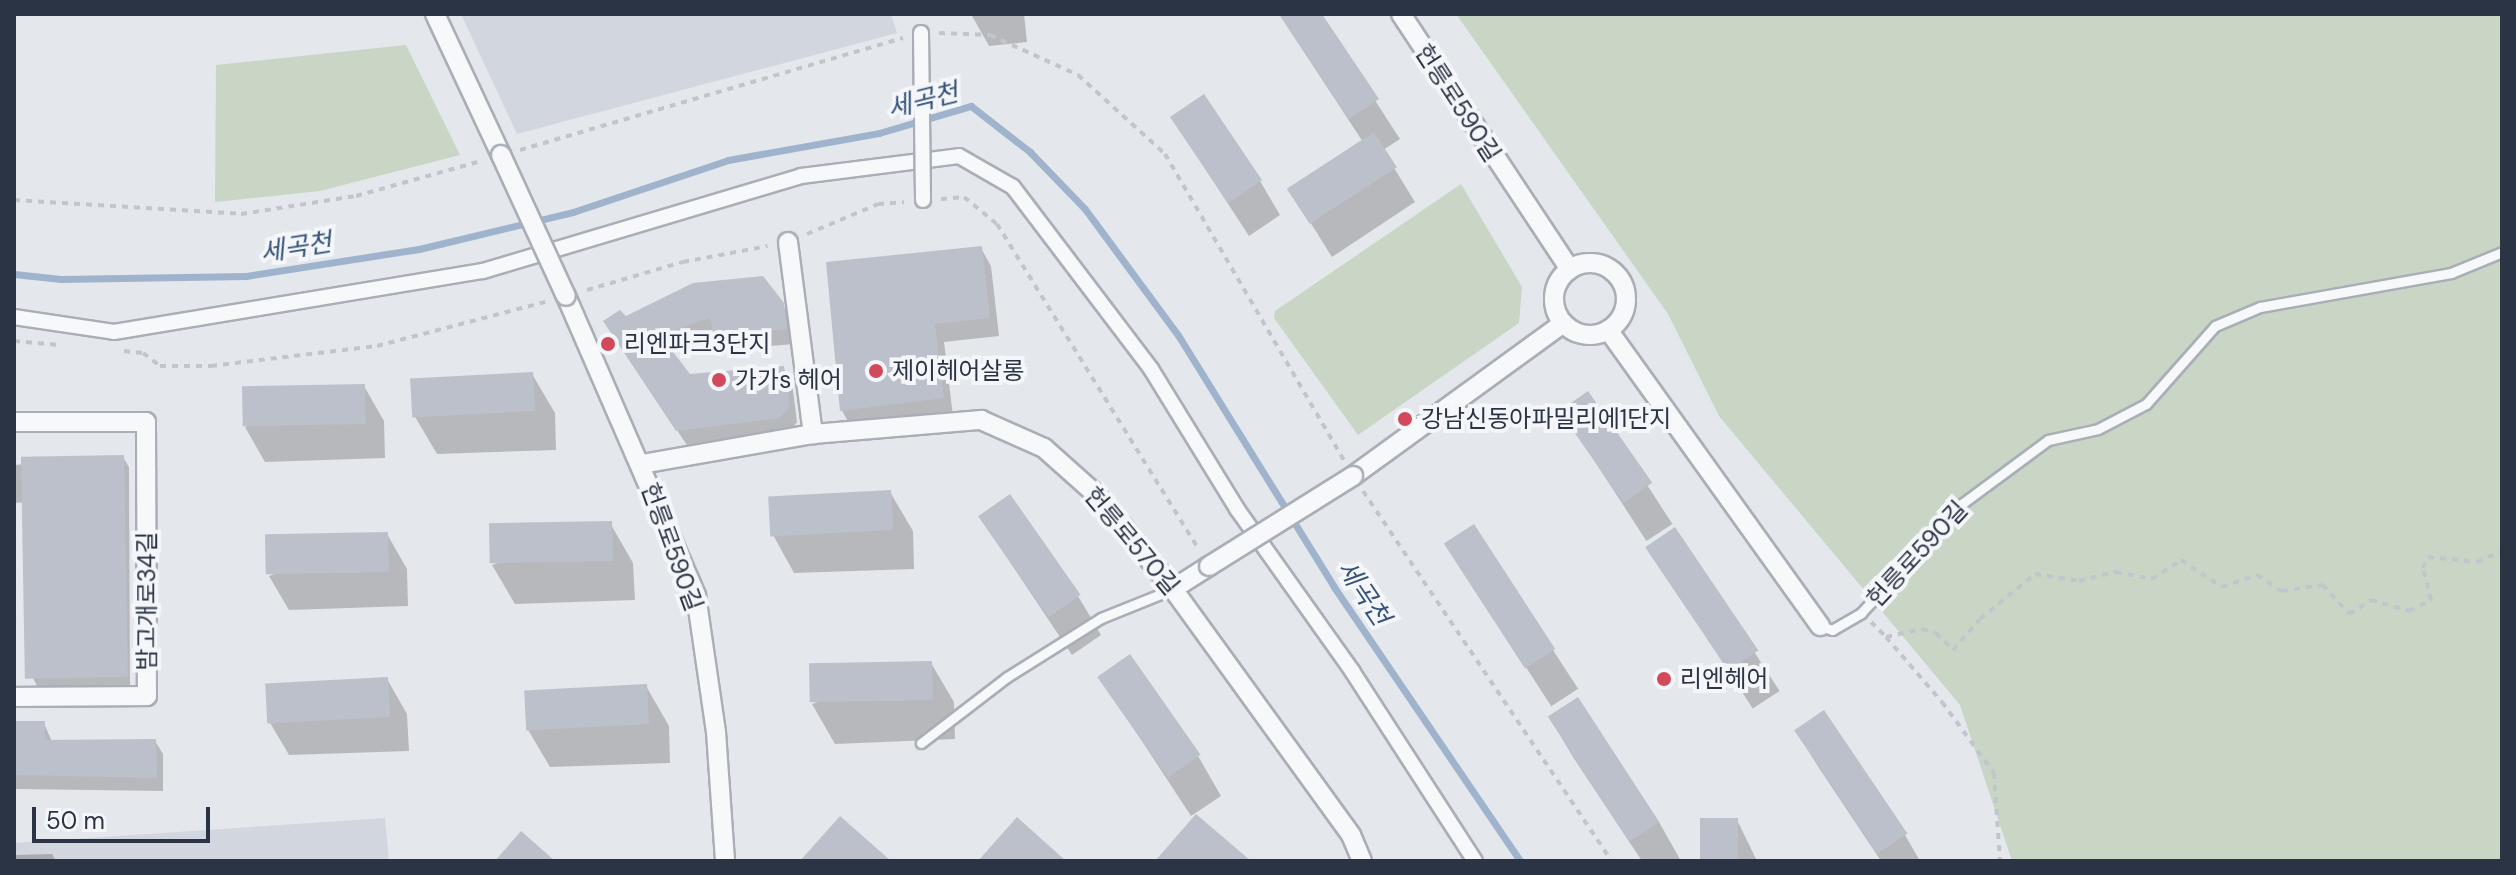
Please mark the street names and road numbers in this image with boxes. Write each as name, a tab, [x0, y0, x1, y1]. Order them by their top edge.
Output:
street label: 헌릉로590길	[1409, 39, 1507, 167]
street label: 헌릉로590길	[636, 479, 708, 615]
street label: 헌릉로570길	[1079, 481, 1185, 601]
street label: 헌릉로590길	[1861, 495, 1973, 613]
street label: 밤고개로34길	[133, 531, 161, 671]

